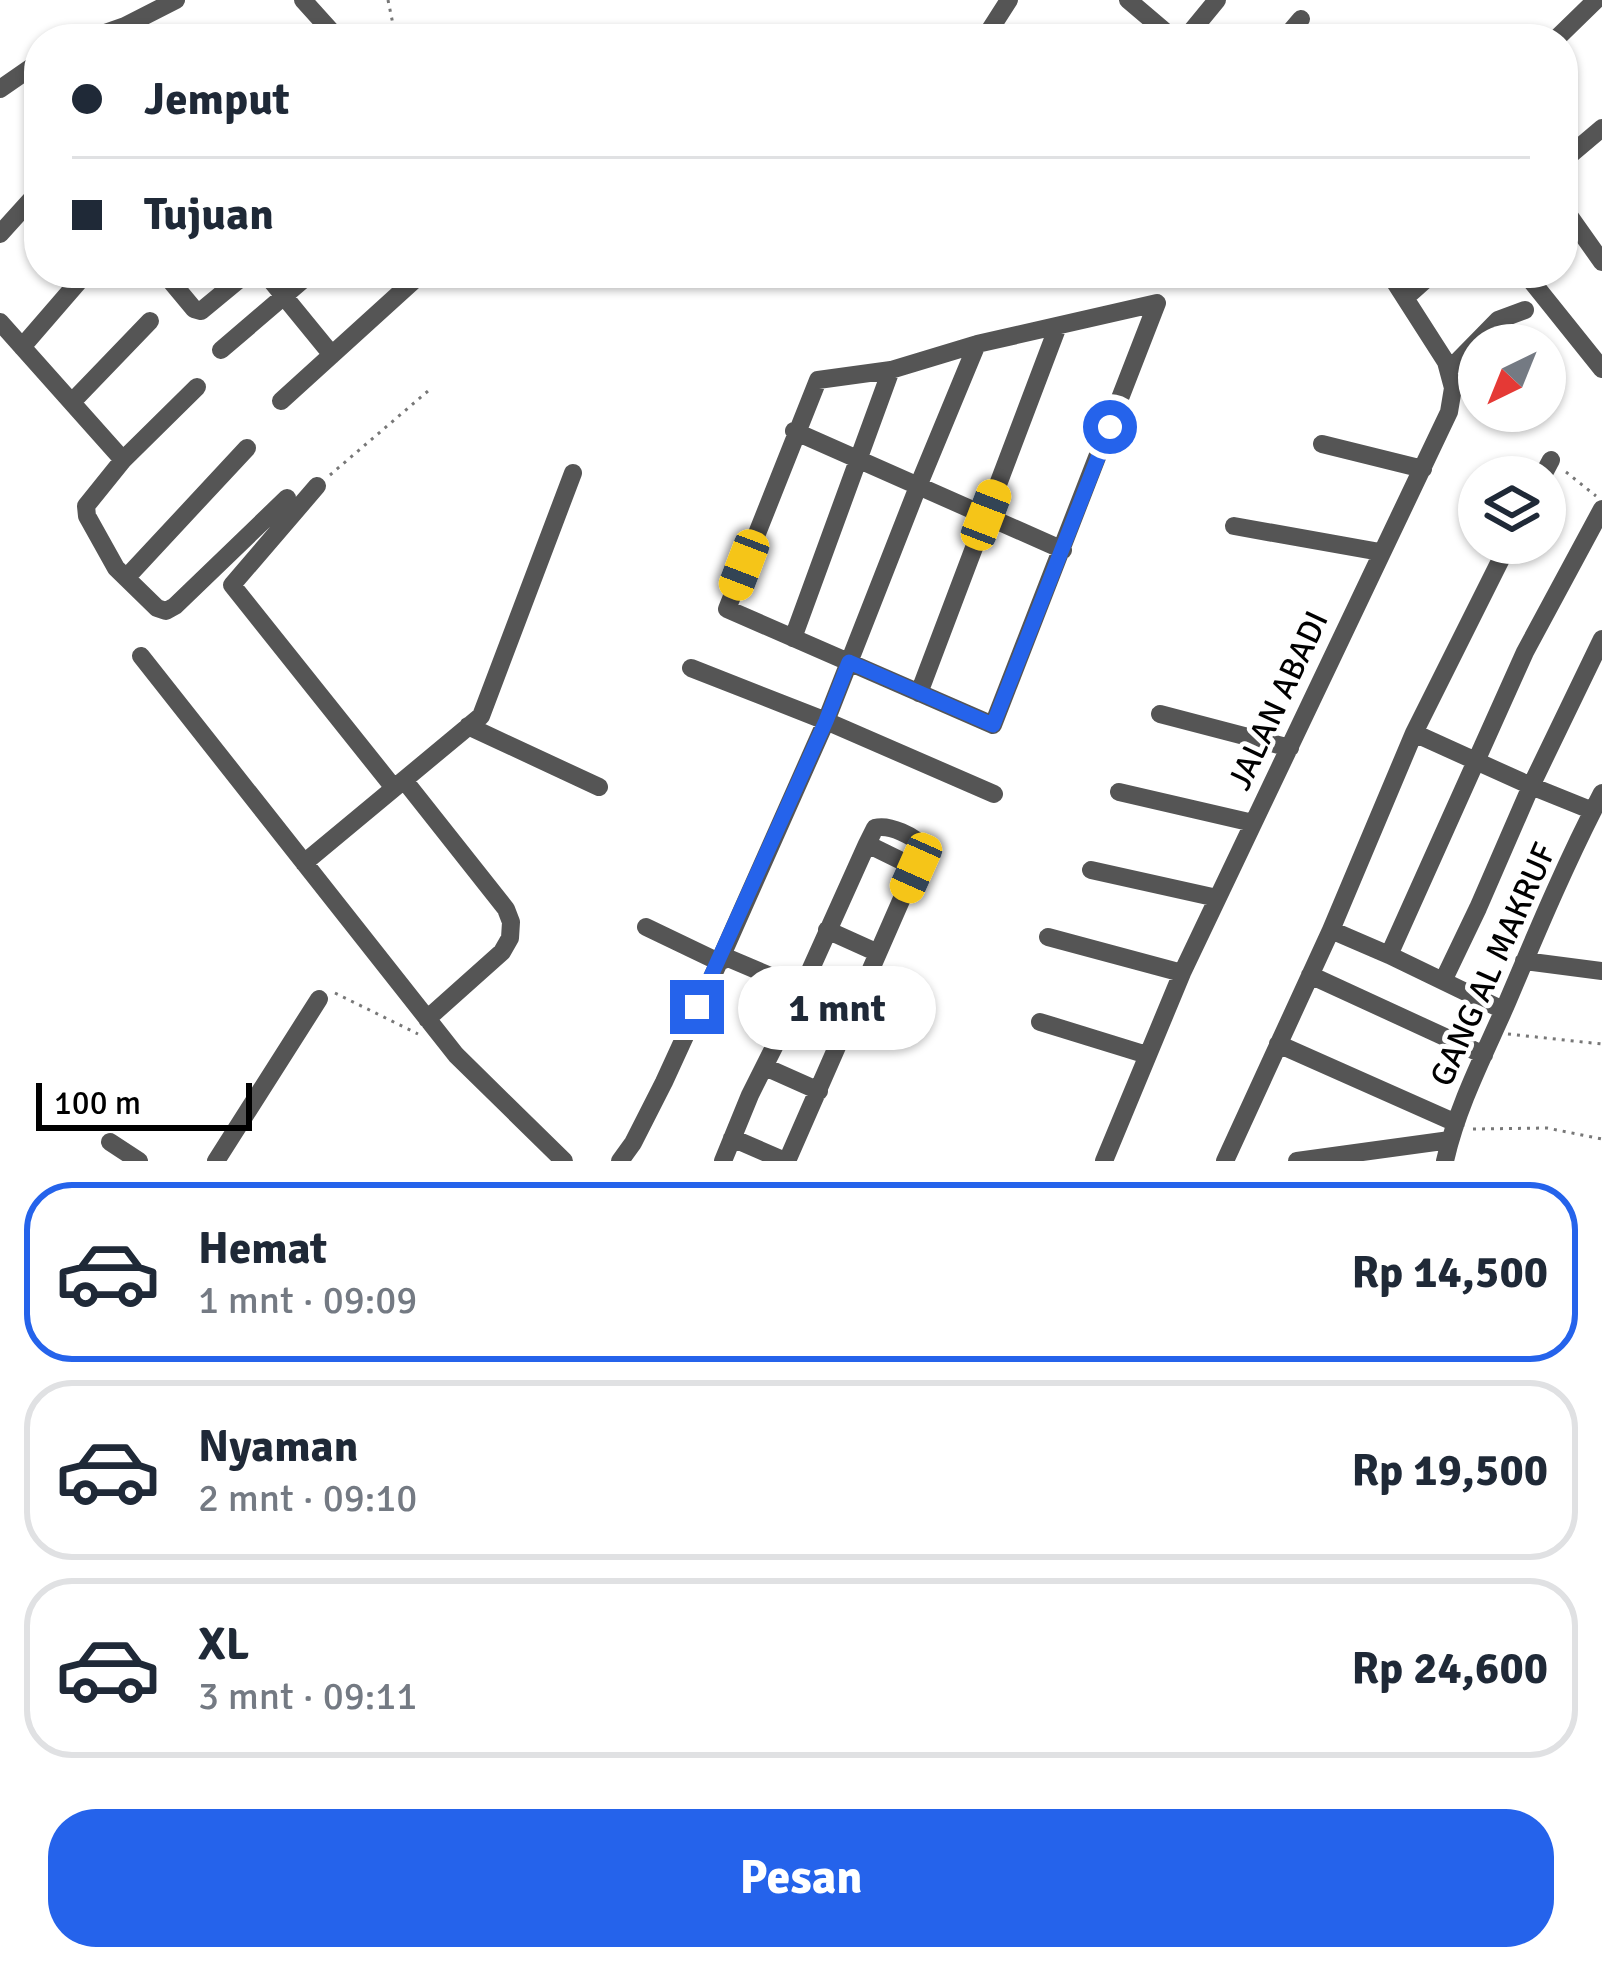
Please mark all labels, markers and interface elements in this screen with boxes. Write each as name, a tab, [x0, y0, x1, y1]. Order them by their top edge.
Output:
text: Jemput	[144, 72, 290, 127]
text: Tujuan	[144, 187, 274, 242]
north arrow	[1458, 324, 1566, 432]
map controls	[1458, 324, 1566, 564]
route start	[1083, 400, 1137, 454]
button: layers	[1458, 456, 1566, 564]
car	[956, 475, 1016, 555]
car	[714, 525, 774, 605]
street label: JALAN ABADI	[1219, 605, 1338, 797]
car	[885, 828, 947, 908]
street label: GANG AL MAKRUF	[1421, 837, 1565, 1093]
callout: 1 mnt	[739, 965, 937, 1049]
route end	[670, 980, 724, 1034]
text: 1 mnt	[788, 984, 886, 1032]
scale bar	[36, 1077, 252, 1130]
text: 100 m	[54, 1083, 141, 1124]
icon: car	[54, 1218, 162, 1326]
text: Hemat	[198, 1221, 327, 1276]
text: Rp 14,500	[1351, 1245, 1548, 1300]
text: 1 mnt · 09:09	[198, 1276, 417, 1324]
icon: car	[54, 1416, 162, 1524]
text: Nyaman	[198, 1419, 358, 1474]
text: Rp 19,500	[1351, 1443, 1548, 1498]
text: 2 mnt · 09:10	[198, 1474, 417, 1522]
icon: car	[54, 1614, 162, 1722]
text: XL	[198, 1617, 249, 1672]
text: Rp 24,600	[1351, 1641, 1548, 1696]
text: 3 mnt · 09:11	[198, 1672, 417, 1720]
button: Pesan	[48, 1809, 1554, 1947]

